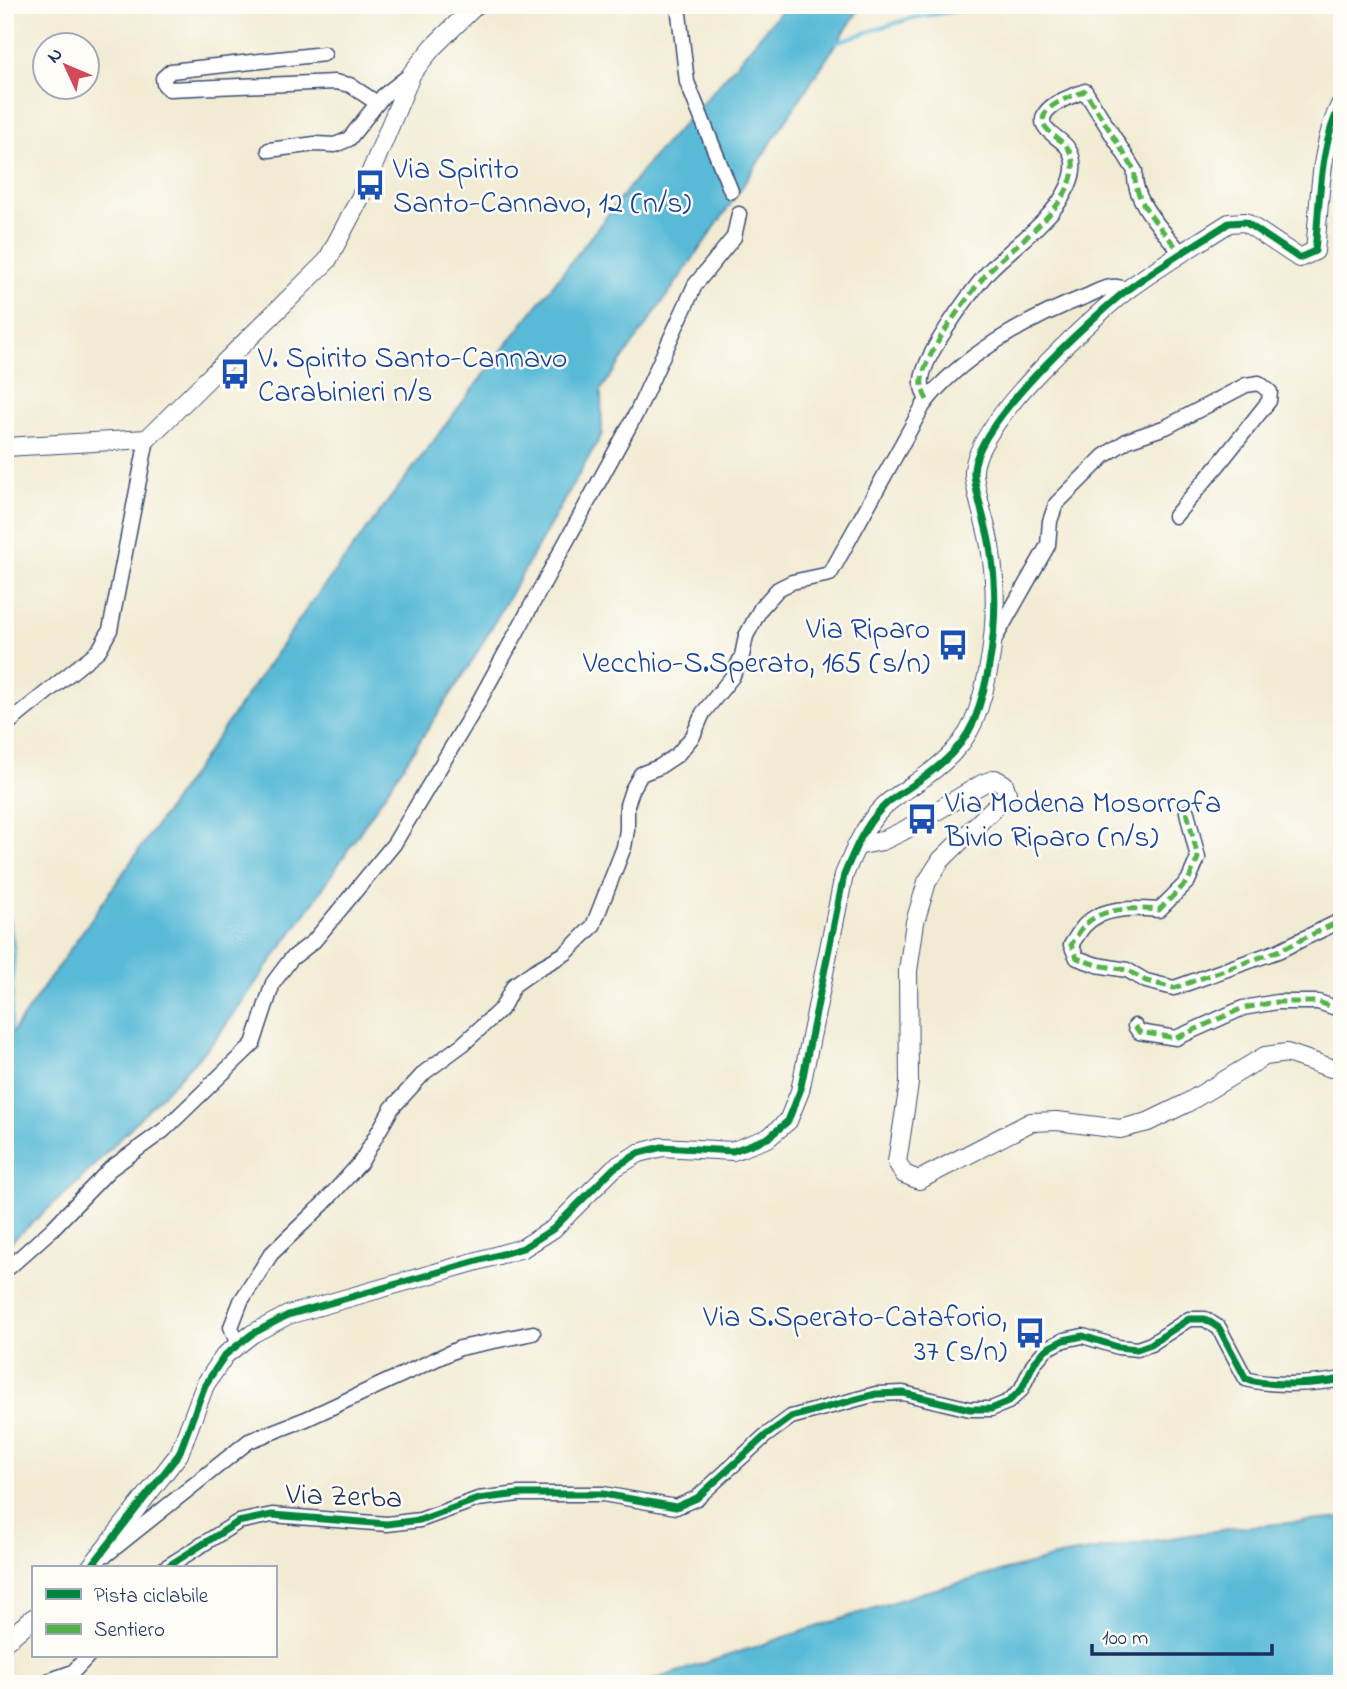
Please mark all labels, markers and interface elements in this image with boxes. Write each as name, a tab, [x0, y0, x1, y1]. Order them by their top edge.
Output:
north arrow	[32, 32, 102, 102]
text: N	[41, 42, 70, 70]
place label: Via Spirito Santo-Cannavo, 12 (n/s)	[392, 149, 691, 227]
bus stop icon: Via Spirito Santo-Cannavo, 12 (n/s)	[353, 168, 387, 202]
place label: V. Spirito Santo-Cannavo Carabinieri n/s	[257, 338, 567, 416]
bus stop icon: V. Spirito Santo-Cannavo Carabinieri n/s	[218, 357, 252, 391]
place label: Via Riparo Vecchio-S.Sperato, 165 (s/n)	[582, 609, 930, 687]
bus stop icon: Via Riparo Vecchio-S.Sperato, 165 (s/n)	[936, 628, 970, 662]
place label: Via Modena Mosorrofa Bivio Riparo (n/s)	[944, 783, 1221, 861]
bus stop icon: Via Modena Mosorrofa Bivio Riparo (n/s)	[905, 802, 939, 836]
place label: Via S.Sperato-Cataforio, 37 (s/n)	[702, 1297, 1007, 1375]
bus stop icon: Via S.Sperato-Cataforio, 37 (s/n)	[1013, 1316, 1047, 1350]
street label: Via Zerba	[284, 1474, 403, 1522]
legend	[32, 1566, 276, 1658]
text: Pista ciclabile	[94, 1582, 209, 1612]
scale bar	[1092, 1612, 1272, 1656]
text: Sentiero	[94, 1616, 165, 1646]
text: 100 m	[1102, 1624, 1148, 1654]

